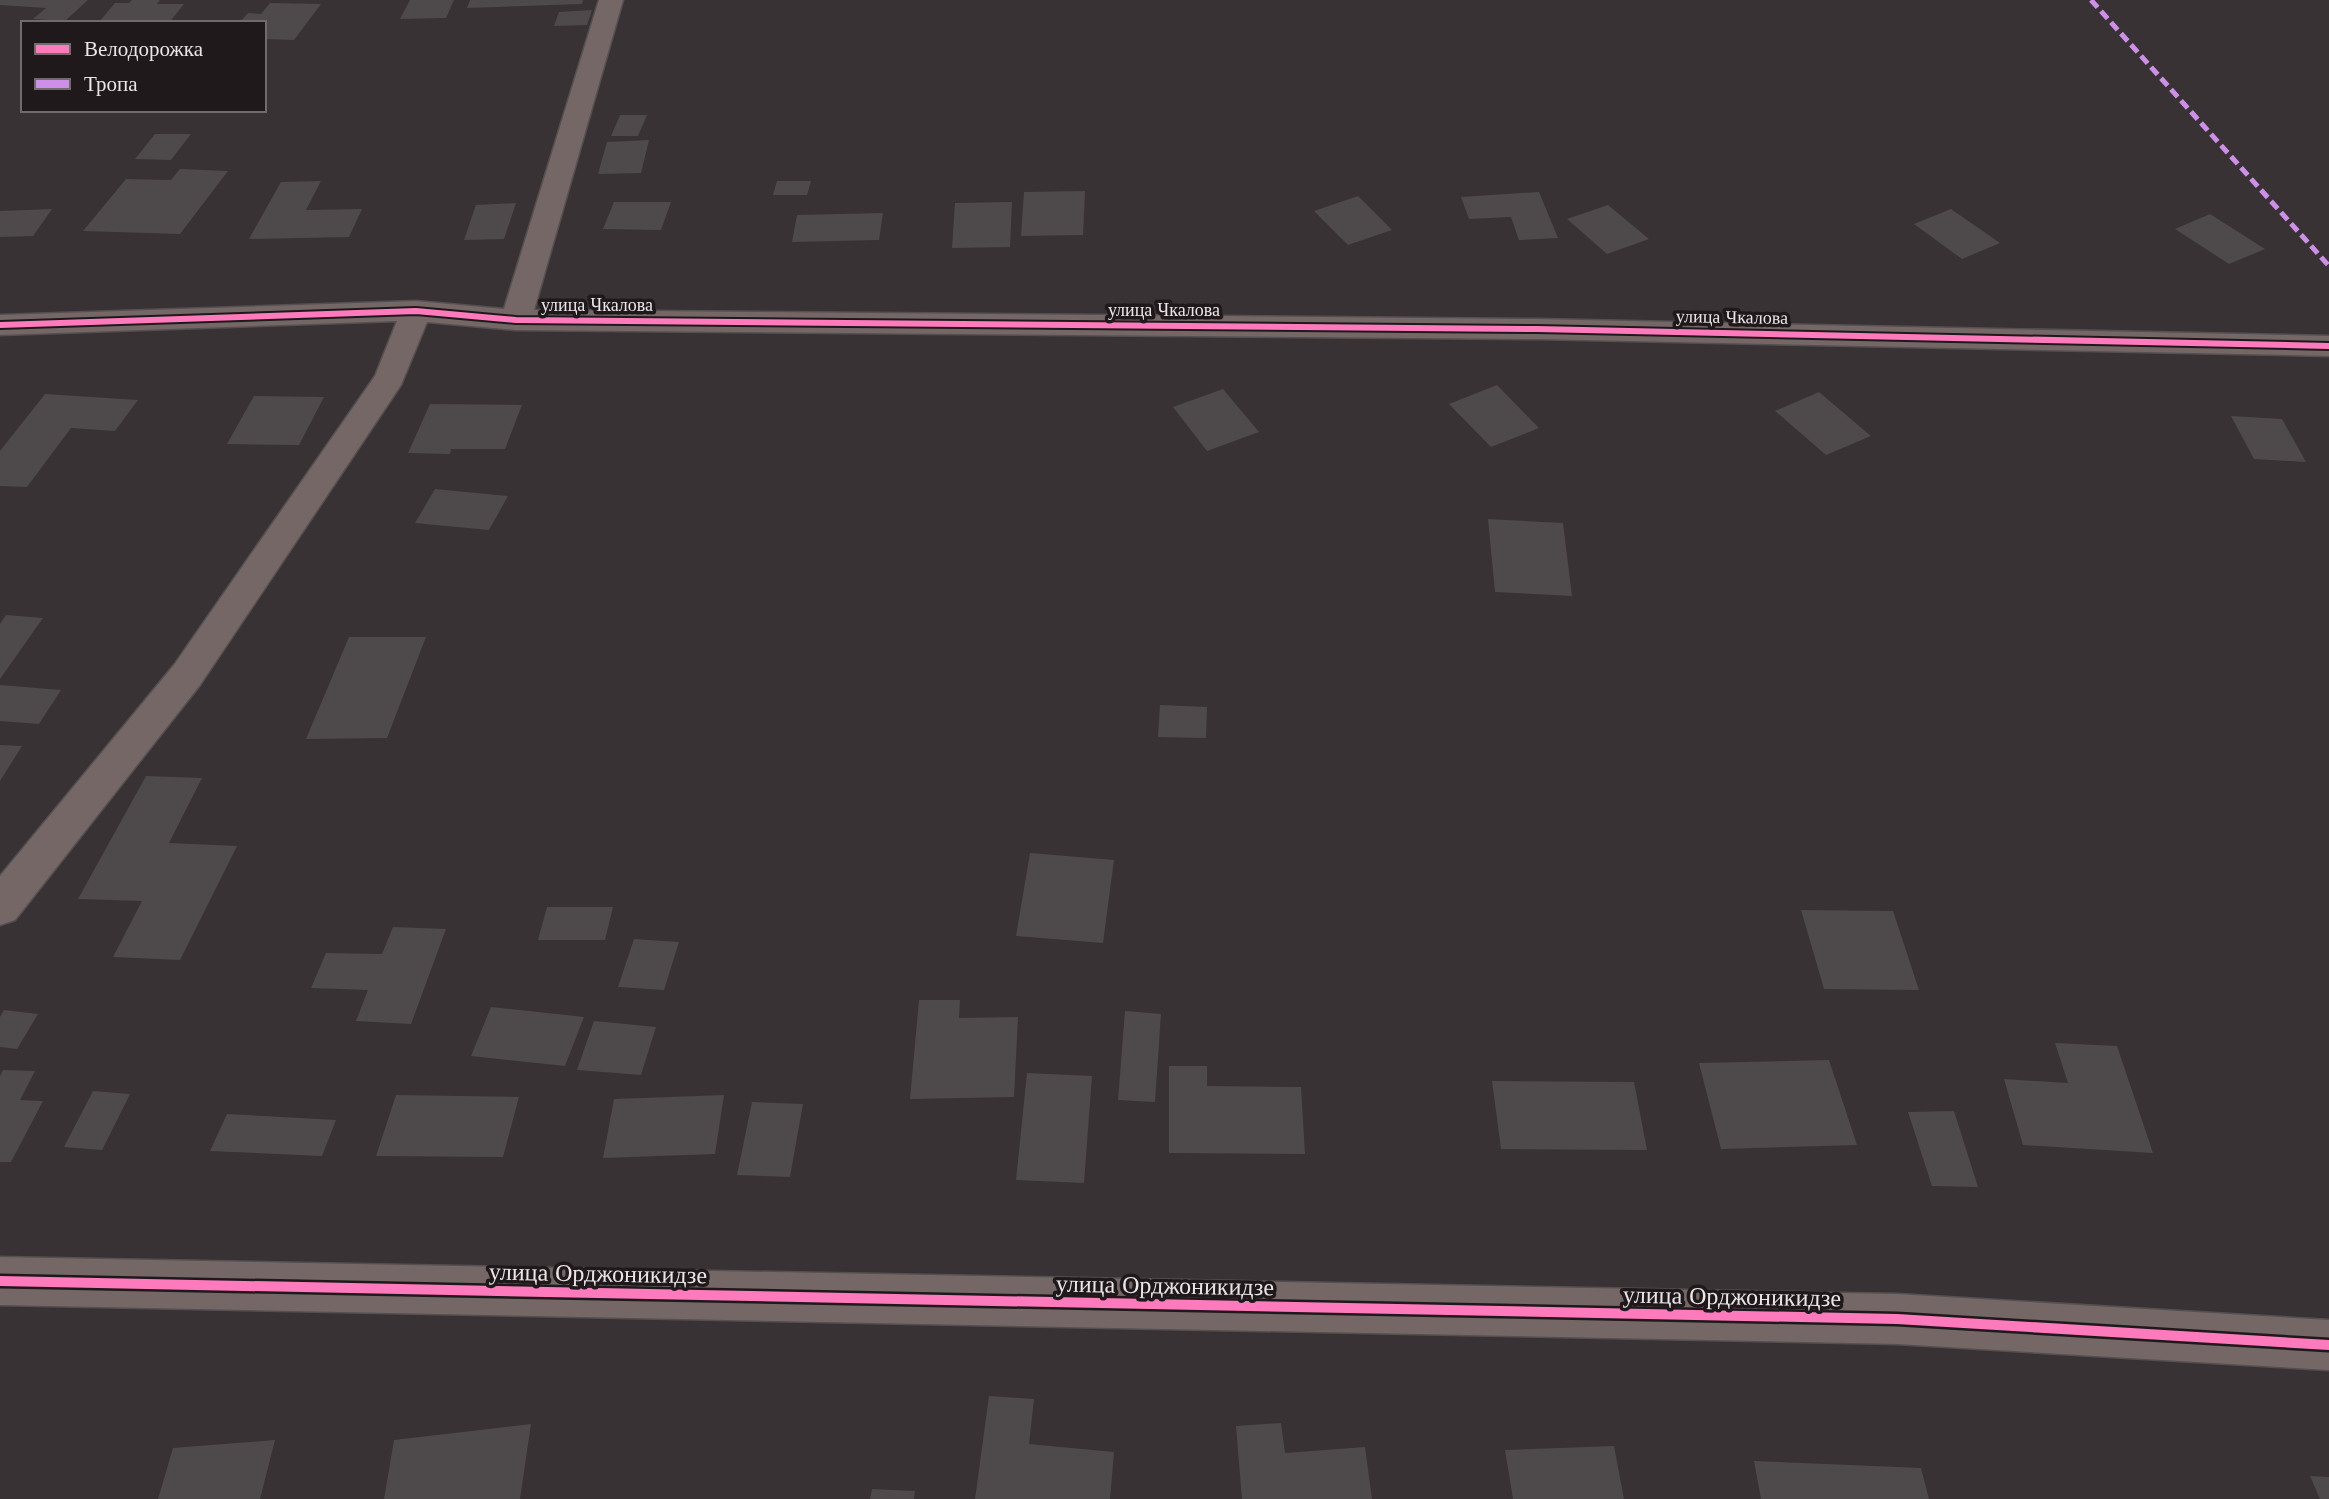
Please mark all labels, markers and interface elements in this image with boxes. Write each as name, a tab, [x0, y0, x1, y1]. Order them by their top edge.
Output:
legend	[21, 21, 266, 112]
text: Велодорожка	[84, 36, 204, 62]
text: Тропа	[84, 71, 138, 97]
street label: улица Чкалова	[541, 294, 653, 316]
street label: улица Чкалова	[1108, 299, 1220, 321]
street label: улица Чкалова	[1676, 305, 1788, 329]
street label: улица Орджоникидзе	[489, 1257, 707, 1289]
street label: улица Орджоникидзе	[1056, 1269, 1274, 1301]
street label: улица Орджоникидзе	[1623, 1280, 1841, 1312]

